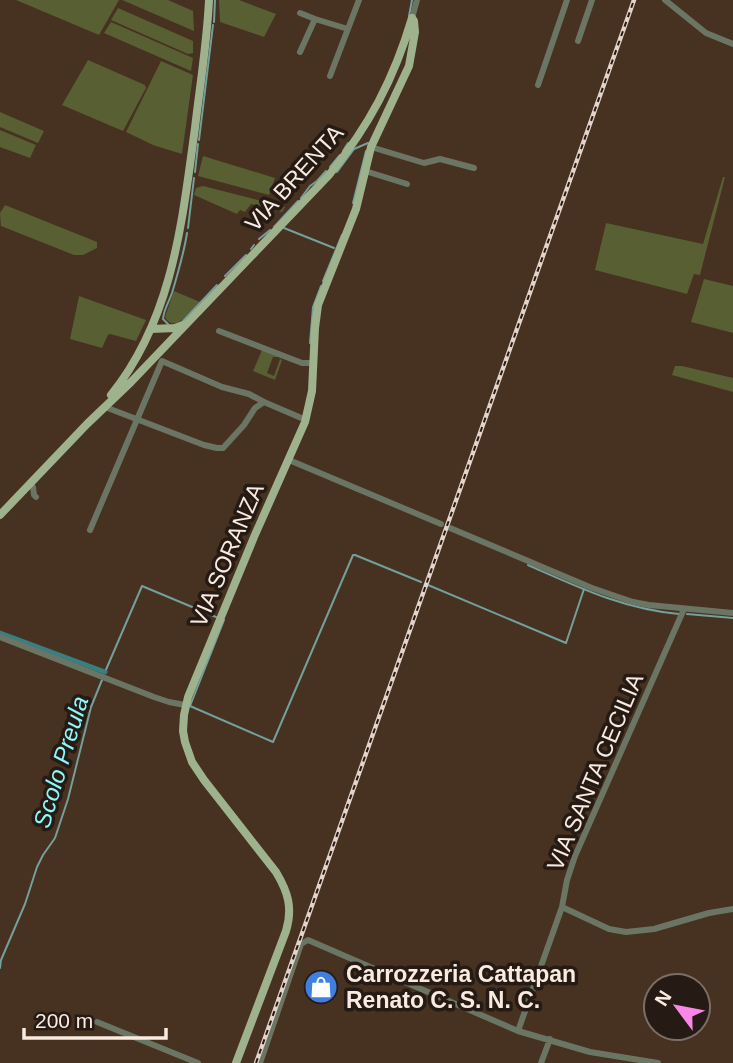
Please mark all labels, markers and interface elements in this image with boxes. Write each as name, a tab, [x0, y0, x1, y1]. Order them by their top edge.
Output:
street label: VIA BRENTA	[240, 119, 349, 236]
street label: VIA SORANZA	[185, 479, 269, 631]
street label: VIA SANTA CECILIA	[542, 669, 649, 875]
water label: Scolo Preula	[28, 693, 93, 831]
place label: Carrozzeria Cattapan Renato C. S. N. C.	[346, 961, 576, 1013]
shop icon: Carrozzeria Cattapan Renato C. S. N. C.	[302, 968, 340, 1006]
north arrow	[642, 972, 712, 1042]
text: N	[650, 987, 676, 1010]
scale bar	[24, 996, 166, 1040]
text: 200 m	[35, 1009, 93, 1032]

